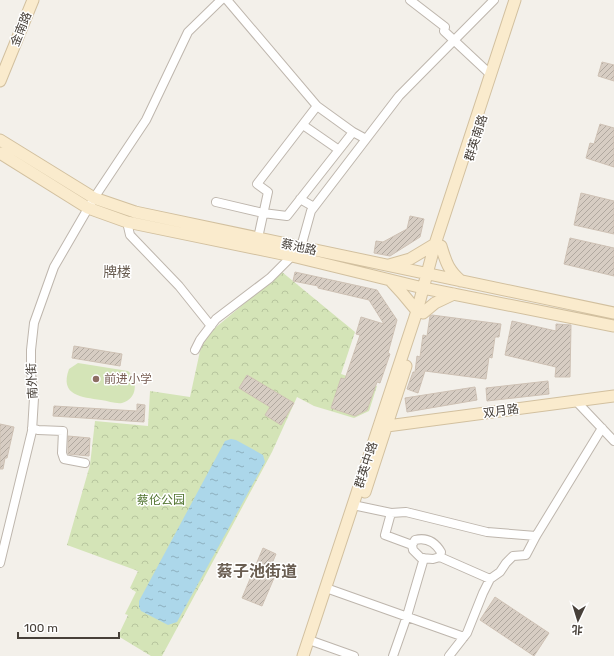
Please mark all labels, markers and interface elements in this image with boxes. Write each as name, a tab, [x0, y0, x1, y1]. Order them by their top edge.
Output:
street label: 金南路	[8, 10, 34, 48]
street label: 群英南路	[462, 113, 490, 163]
street label: 蔡池路	[280, 236, 318, 258]
district label: 牌楼	[103, 264, 131, 281]
street label: 南外街	[24, 363, 40, 399]
place label: 前进小学	[104, 372, 152, 386]
marker: 前进小学	[91, 374, 101, 384]
street label: 双月路	[482, 402, 520, 420]
street label: 群英中路	[352, 440, 380, 490]
park label: 蔡伦公园	[137, 493, 185, 507]
district label: 蔡子池街道	[217, 562, 297, 581]
north arrow	[558, 600, 598, 640]
scale bar	[18, 614, 119, 640]
text: 100 m	[24, 621, 58, 635]
text: 北	[571, 623, 583, 636]

